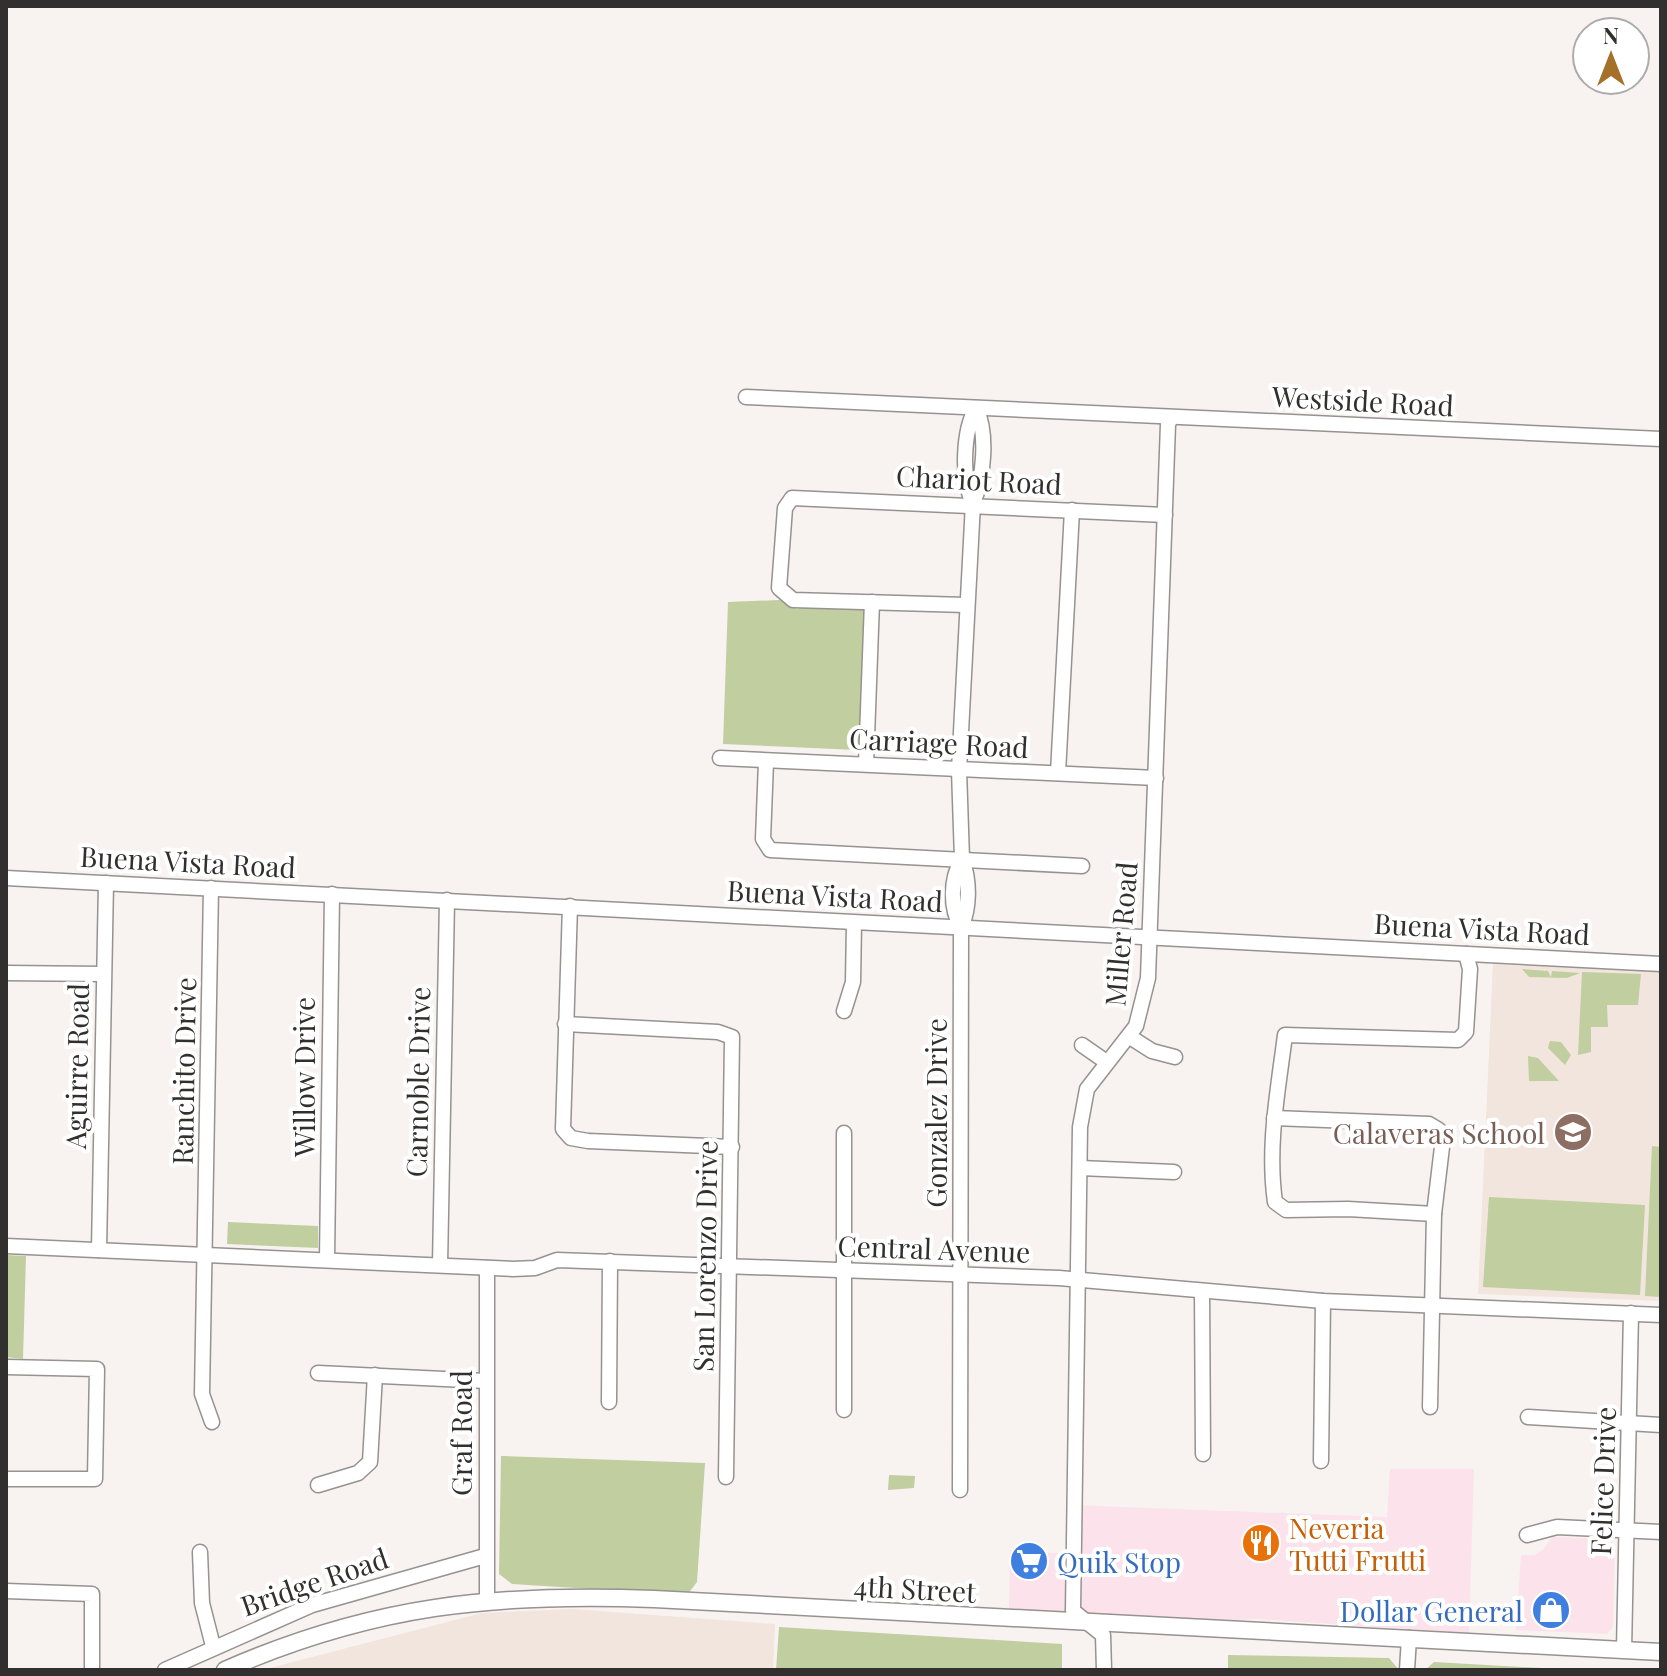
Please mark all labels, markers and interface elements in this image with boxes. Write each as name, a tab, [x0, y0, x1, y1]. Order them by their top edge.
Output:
north arrow	[1571, 16, 1651, 96]
text: N	[1603, 20, 1619, 50]
street label: Westside Road	[1270, 377, 1455, 423]
street label: Chariot Road	[895, 456, 1063, 502]
street label: Carriage Road	[848, 719, 1030, 765]
street label: Buena Vista Road	[79, 837, 297, 885]
street label: Miller Road	[1095, 860, 1145, 1008]
street label: Buena Vista Road	[726, 871, 944, 919]
street label: Buena Vista Road	[1373, 904, 1591, 952]
street label: Ranchito Drive	[163, 977, 203, 1165]
street label: Aguirre Road	[56, 983, 96, 1150]
street label: Carnoble Drive	[397, 986, 437, 1178]
street label: Willow Drive	[285, 997, 322, 1158]
street label: Gonzalez Drive	[917, 1018, 954, 1208]
school or university icon: Calaveras School	[1552, 1111, 1594, 1153]
place label: Calaveras School	[1333, 1114, 1545, 1151]
street label: San Lorenzo Drive	[683, 1140, 725, 1372]
street label: Central Avenue	[837, 1226, 1031, 1270]
street label: Graf Road	[442, 1370, 479, 1496]
street label: Felice Drive	[1581, 1406, 1623, 1556]
place label: Neveria Tutti Frutti	[1289, 1509, 1426, 1578]
restaurant icon: Neveria Tutti Frutti	[1240, 1522, 1282, 1564]
street label: Bridge Road	[235, 1539, 393, 1623]
supermarket icon: Quik Stop	[1008, 1540, 1050, 1582]
place label: Quik Stop	[1057, 1543, 1181, 1580]
street label: 4th Street	[853, 1566, 978, 1610]
shop icon: Dollar General	[1530, 1589, 1572, 1631]
place label: Dollar General	[1340, 1592, 1523, 1629]

